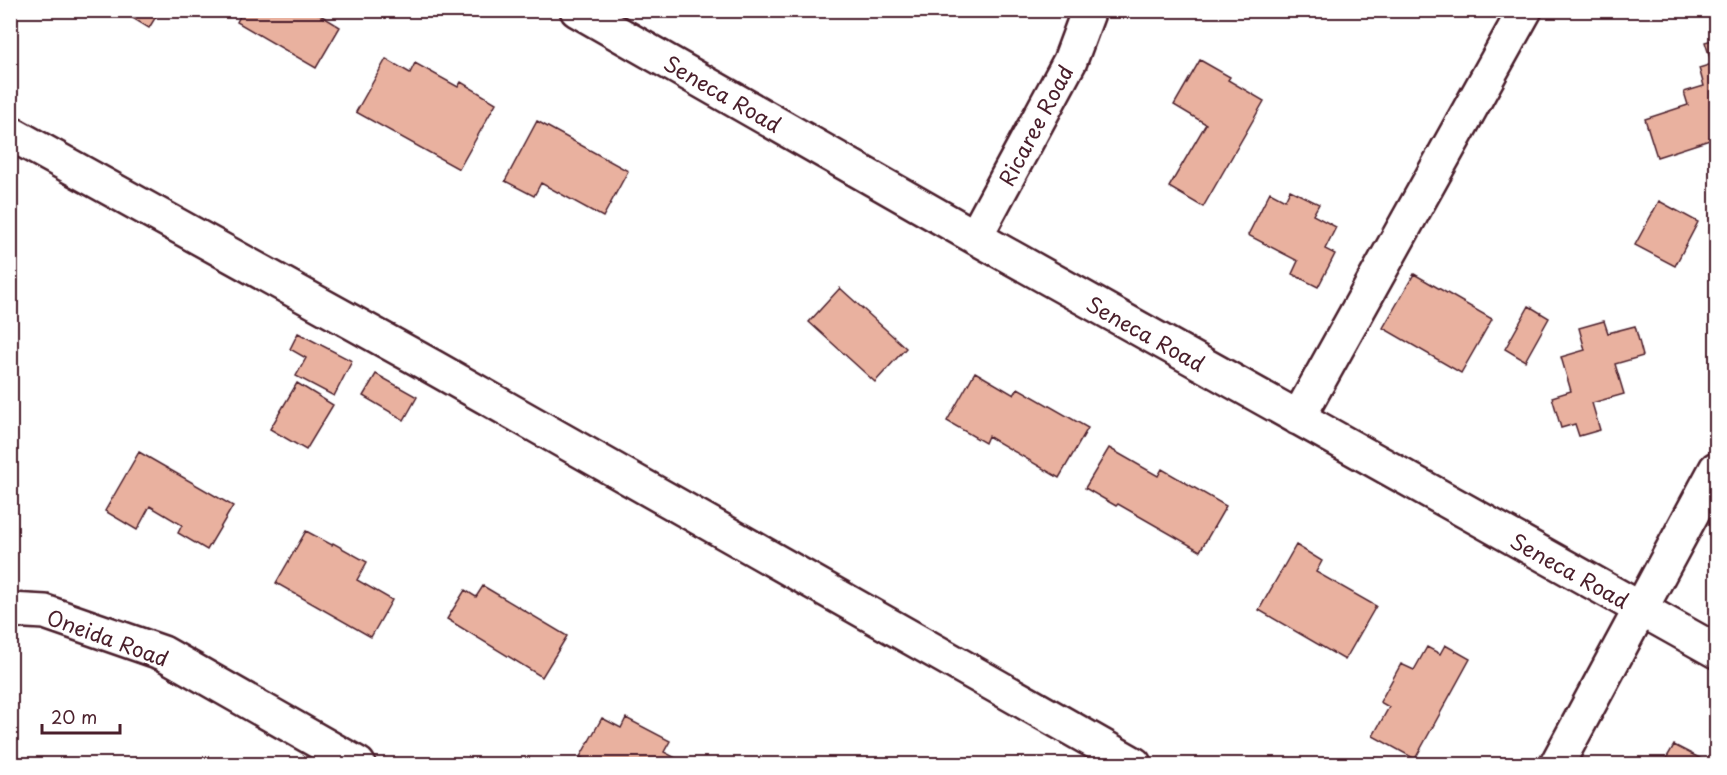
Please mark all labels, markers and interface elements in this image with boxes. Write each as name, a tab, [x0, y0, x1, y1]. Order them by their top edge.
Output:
street label: Seneca Road	[658, 46, 788, 140]
street label: Ricaree Road	[990, 59, 1080, 191]
street label: Seneca Road	[1081, 287, 1211, 379]
street label: Seneca Road	[1505, 524, 1635, 616]
street label: Oneida Road	[43, 600, 173, 674]
scale bar	[42, 697, 120, 735]
text: 20 m	[51, 703, 97, 730]

